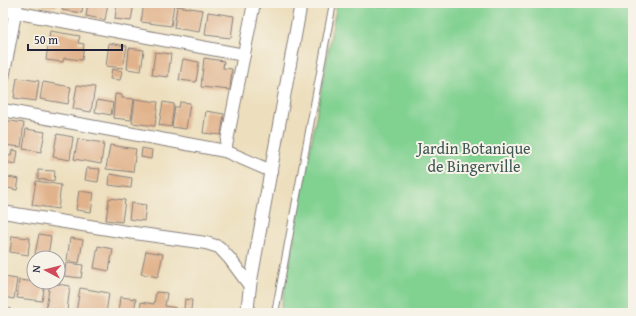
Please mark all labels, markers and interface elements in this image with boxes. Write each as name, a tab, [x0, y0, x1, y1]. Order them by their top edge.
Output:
scale bar	[28, 26, 122, 52]
text: 50 m	[34, 31, 58, 48]
park label: Jardin Botanique de Bingerville	[415, 136, 531, 178]
north arrow	[26, 250, 66, 290]
text: N	[28, 264, 45, 273]

